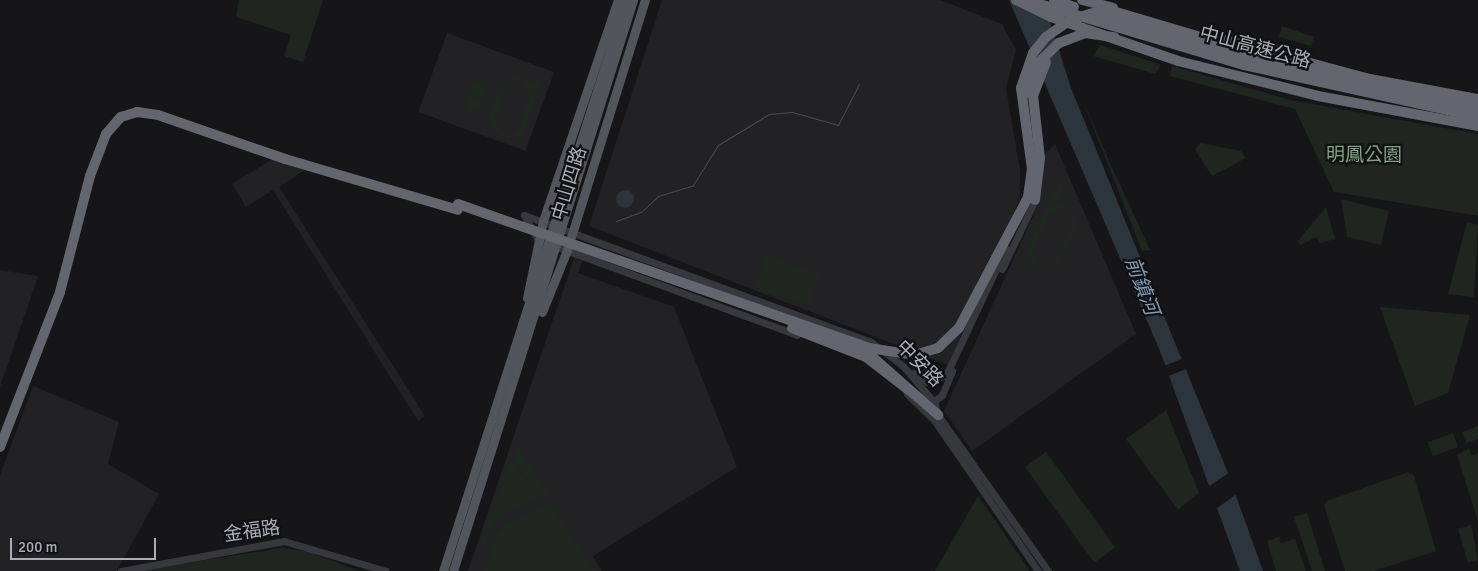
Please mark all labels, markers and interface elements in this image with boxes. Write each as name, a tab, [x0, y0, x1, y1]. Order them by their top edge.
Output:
street label: 中山高速公路	[1197, 22, 1313, 74]
street label: 中山四路	[548, 144, 592, 224]
park label: 明鳳公園	[1326, 145, 1402, 167]
water label: 前鎮河	[1120, 254, 1164, 318]
street label: 中安路	[891, 336, 947, 392]
street label: 金福路	[222, 517, 282, 547]
scale bar	[12, 528, 159, 560]
text: 200 m	[18, 538, 58, 556]

